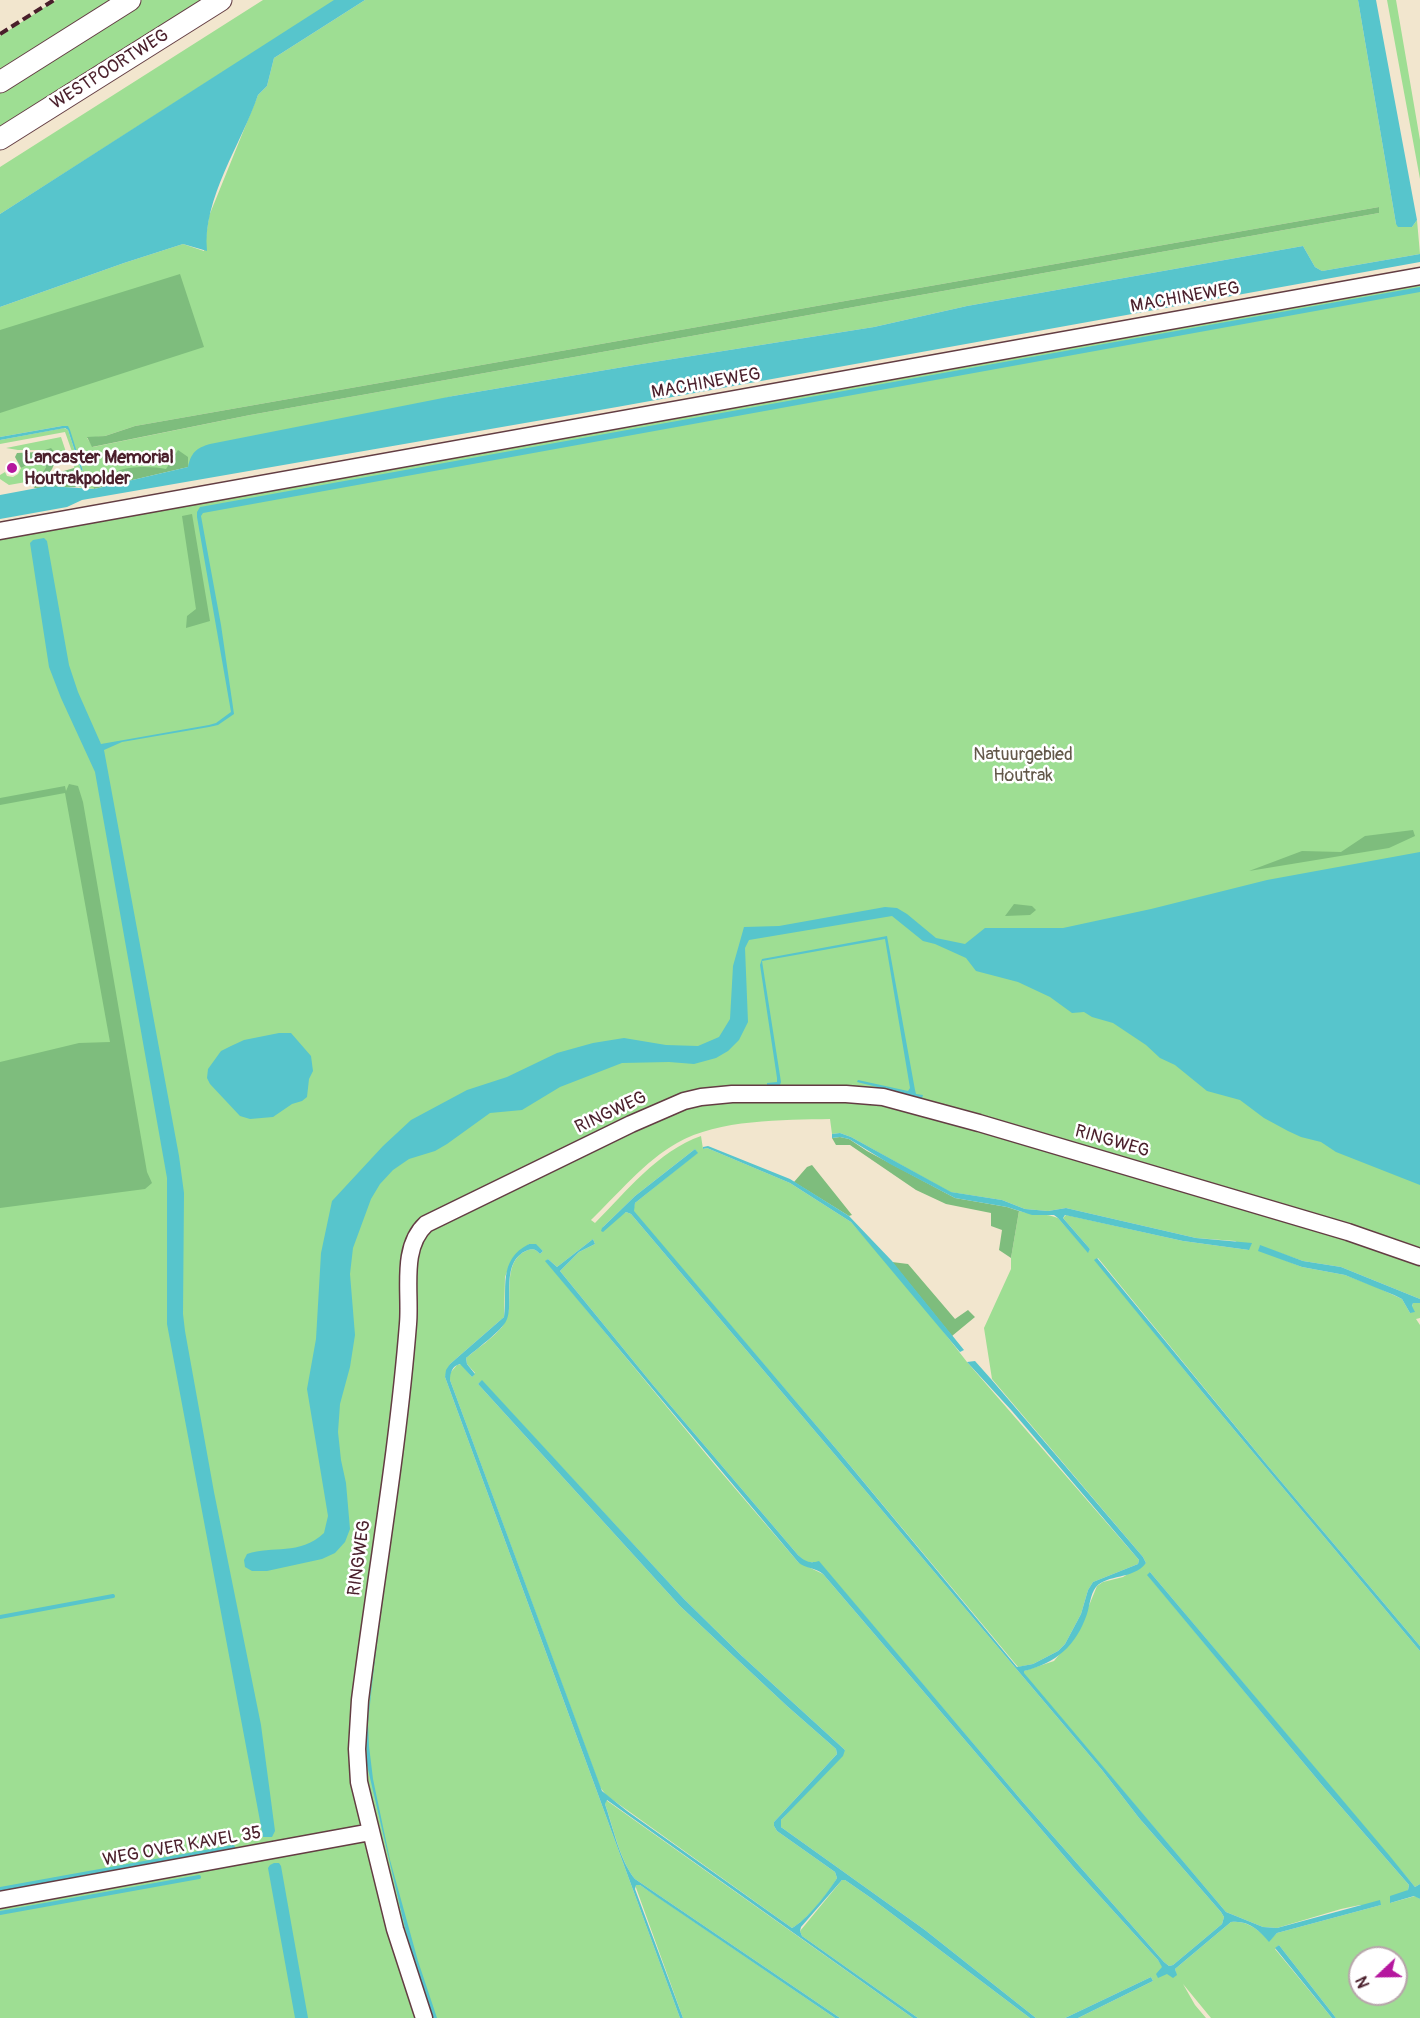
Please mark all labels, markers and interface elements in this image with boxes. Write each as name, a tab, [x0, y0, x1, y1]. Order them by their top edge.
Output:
street label: WESTPOORTWEG	[47, 25, 173, 115]
street label: MACHINEWEG	[1129, 278, 1241, 318]
street label: MACHINEWEG	[650, 364, 762, 404]
place label: Lancaster Memorial Houtrakpolder	[24, 447, 174, 490]
marker: Lancaster Memorial Houtrakpolder	[5, 461, 19, 475]
park label: Natuurgebied Houtrak	[973, 744, 1073, 786]
street label: RINGWEG	[572, 1087, 650, 1139]
street label: RINGWEG	[1072, 1121, 1152, 1163]
street label: RINGWEG	[344, 1519, 376, 1597]
street label: WEG OVER KAVEL 35	[101, 1822, 263, 1872]
north arrow	[1348, 1946, 1408, 2006]
text: N	[1352, 1973, 1374, 1991]

